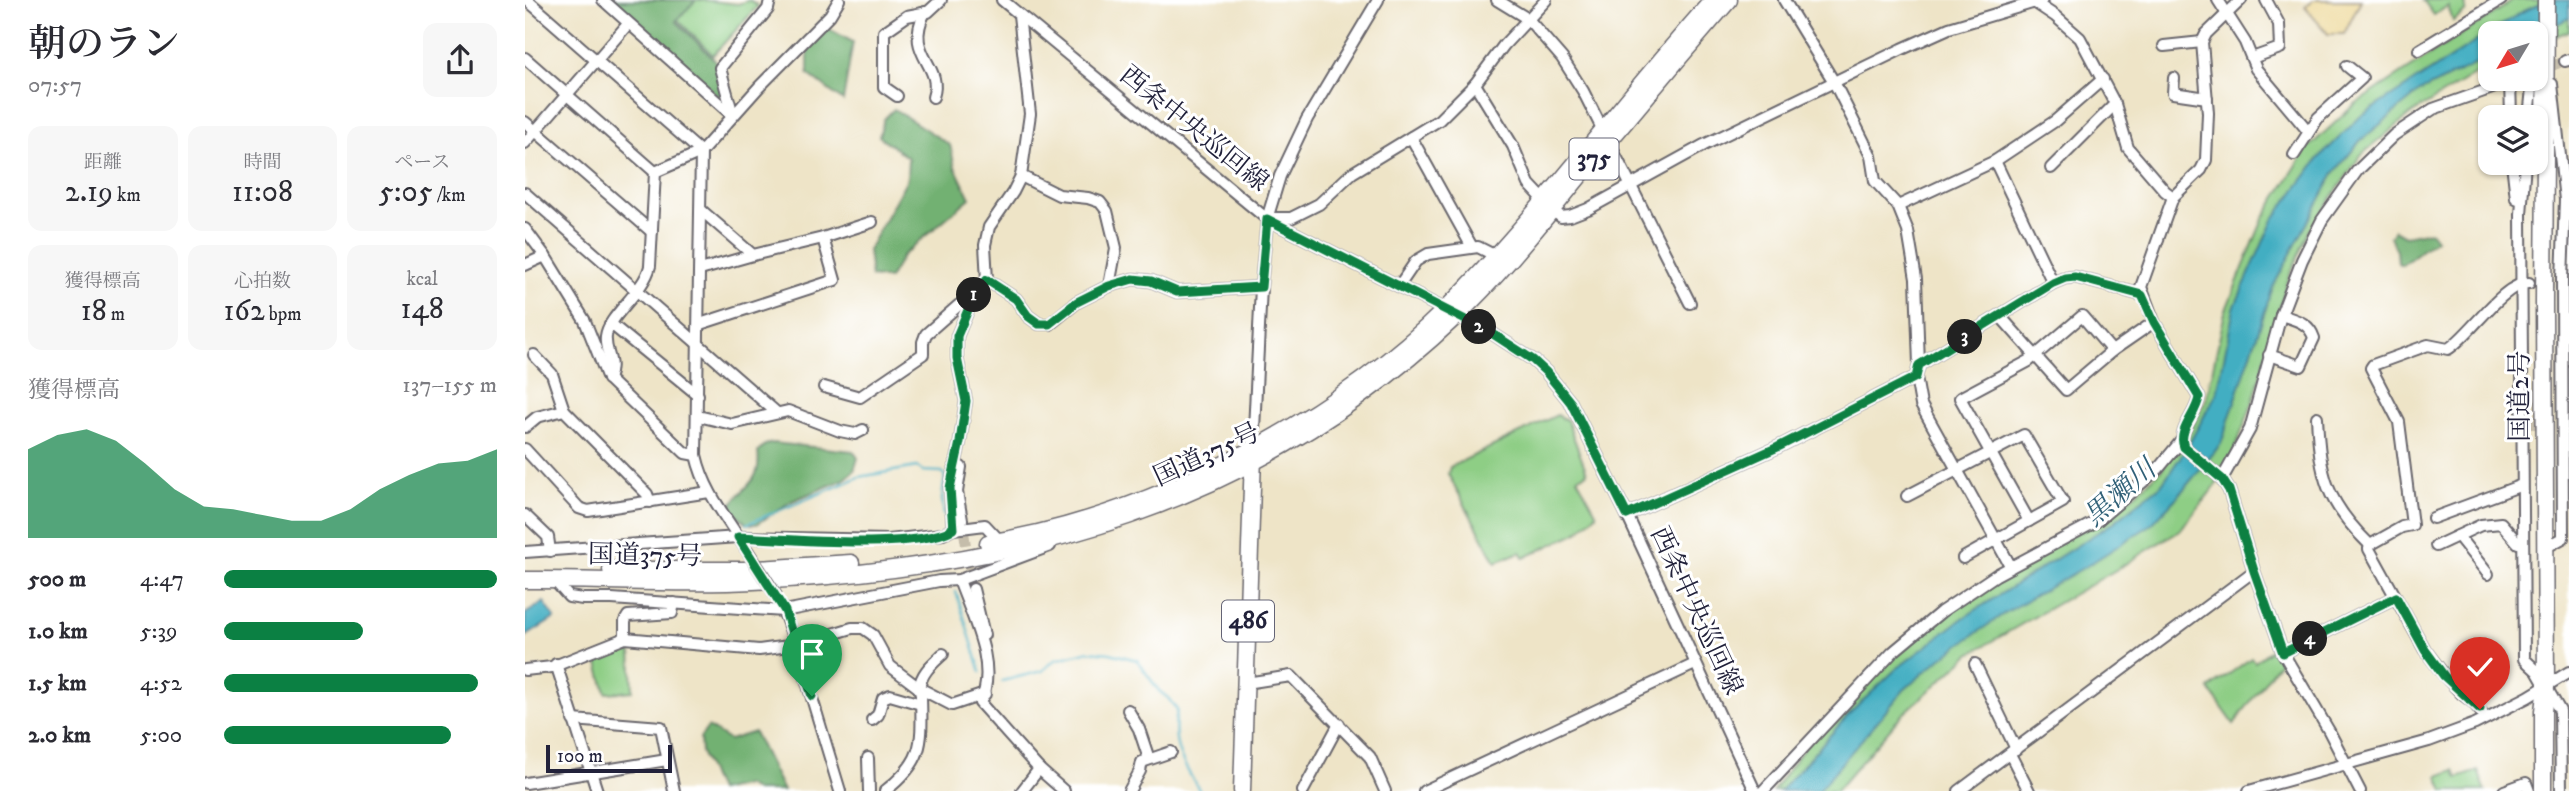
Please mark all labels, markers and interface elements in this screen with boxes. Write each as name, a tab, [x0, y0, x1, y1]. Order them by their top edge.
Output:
text: 朝のラン	[28, 21, 180, 69]
north arrow	[2478, 21, 2548, 91]
map controls	[2478, 21, 2548, 175]
button: share	[423, 23, 497, 97]
street label: 西条中央巡回線	[1113, 59, 1275, 199]
text: 07:57	[28, 71, 82, 100]
button: layers	[2478, 105, 2548, 175]
road number: 375	[1569, 139, 1619, 180]
text: 距離	[84, 151, 122, 174]
text: 時間	[243, 151, 282, 174]
text: ペース	[394, 151, 450, 174]
text: 2.19	[65, 174, 113, 211]
text: 11:08	[232, 174, 293, 211]
text: 5:05	[379, 174, 433, 211]
text: km	[113, 184, 141, 207]
text: /km	[433, 184, 466, 207]
text: kcal	[407, 268, 438, 291]
text: 獲得標高	[65, 270, 141, 293]
text: 心拍数	[234, 270, 291, 293]
pin: 1	[957, 278, 991, 312]
text: 1	[970, 283, 977, 306]
text: 148	[401, 291, 444, 328]
text: 18	[81, 293, 107, 330]
text: 162	[223, 293, 265, 330]
text: m	[107, 303, 125, 326]
text: bpm	[265, 303, 302, 326]
pin: 2	[1461, 310, 1497, 344]
text: 2	[1474, 315, 1483, 338]
pin: 3	[1947, 320, 1983, 354]
text: 3	[1961, 325, 1968, 348]
street label: 国道2号	[2504, 351, 2537, 441]
text: 137–155 m	[402, 371, 497, 400]
text: 獲得標高	[28, 376, 120, 405]
street label: 国道375号	[1148, 416, 1266, 494]
water label: 黒瀬川	[2077, 450, 2165, 534]
street label: 西条中央巡回線	[1643, 522, 1749, 700]
street label: 国道375号	[588, 539, 702, 573]
text: 500 m	[28, 565, 86, 594]
text: 4:47	[140, 565, 184, 594]
road number: 486	[1222, 600, 1274, 642]
text: 1.0 km	[28, 617, 88, 646]
text: 5:39	[140, 617, 178, 646]
pin: 4	[2293, 622, 2327, 656]
pin	[782, 624, 842, 696]
text: 4	[2304, 627, 2315, 650]
icon: arrive	[793, 635, 831, 673]
pin	[2450, 637, 2510, 709]
icon: check	[2461, 648, 2499, 686]
text: 1.5 km	[28, 669, 87, 698]
text: 4:52	[140, 669, 182, 698]
text: 2.0 km	[28, 721, 91, 750]
text: 5:00	[140, 721, 182, 750]
scale bar	[546, 742, 672, 774]
text: 100 m	[557, 745, 603, 768]

